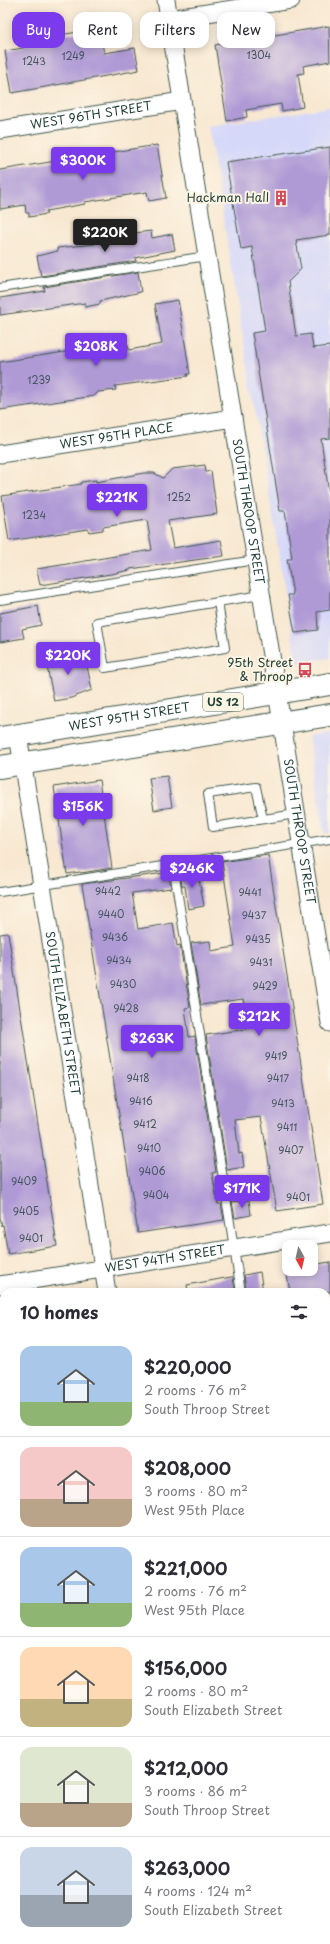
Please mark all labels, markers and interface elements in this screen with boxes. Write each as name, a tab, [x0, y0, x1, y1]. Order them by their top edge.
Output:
chip: Buy	[12, 12, 65, 48]
chip: Rent	[73, 12, 132, 48]
chip: Filters	[140, 12, 209, 48]
chip: New	[217, 12, 275, 48]
house number: 1304	[247, 47, 272, 62]
house number: 1249	[61, 48, 85, 63]
house number: 1243	[22, 53, 46, 68]
street label: WEST 96TH STREET	[29, 96, 153, 133]
pin: $300K	[55, 147, 111, 181]
text: $300K	[60, 150, 106, 169]
place label: Hackman Hall	[187, 188, 269, 206]
building icon: Hackman Hall	[272, 189, 290, 207]
pin: $220K	[77, 219, 133, 253]
text: $220K	[82, 222, 128, 241]
pin: $208K	[68, 333, 124, 367]
text: $208K	[74, 336, 118, 355]
house number: 1239	[27, 372, 51, 387]
street label: WEST 95TH PLACE	[58, 417, 175, 453]
street label: SOUTH THROOP STREET	[228, 437, 270, 586]
pin: $221K	[89, 484, 145, 518]
text: $221K	[96, 487, 138, 506]
house number: 1252	[167, 489, 191, 504]
house number: 1234	[22, 507, 46, 522]
pin: $220K	[40, 642, 96, 676]
text: $220K	[45, 645, 91, 664]
place label: 95th Street & Throop	[227, 653, 293, 685]
bus stop icon: 95th Street & Throop	[296, 661, 314, 679]
road number: US 12	[203, 693, 243, 711]
street label: WEST 95TH STREET	[67, 697, 192, 735]
street label: SOUTH THROOP STREET	[280, 757, 321, 906]
pin: $156K	[55, 793, 111, 827]
text: $156K	[62, 796, 104, 815]
pin: $246K	[164, 855, 220, 889]
text: $246K	[170, 858, 214, 877]
house number: 9442	[95, 883, 121, 898]
house number: 9441	[238, 884, 262, 899]
house number: 9440	[98, 906, 124, 921]
house number: 9437	[242, 907, 267, 922]
house number: 9436	[102, 929, 128, 944]
street label: SOUTH ELIZABETH STREET	[41, 930, 86, 1097]
house number: 9435	[245, 931, 271, 946]
house number: 9434	[106, 952, 132, 967]
house number: 9431	[250, 954, 273, 969]
house number: 9430	[110, 976, 136, 991]
house number: 9429	[252, 978, 278, 993]
house number: 9428	[113, 1000, 139, 1015]
pin: $212K	[231, 1003, 287, 1037]
text: $212K	[238, 1006, 280, 1025]
pin: $263K	[124, 1025, 180, 1059]
text: $263K	[130, 1028, 174, 1047]
house number: 9419	[265, 1048, 287, 1063]
house number: 9418	[127, 1070, 149, 1085]
house number: 9417	[267, 1070, 289, 1085]
house number: 9416	[129, 1093, 153, 1108]
house number: 9413	[271, 1095, 295, 1110]
house number: 9412	[133, 1116, 157, 1131]
house number: 9411	[277, 1119, 297, 1134]
house number: 9410	[137, 1140, 161, 1155]
house number: 9407	[278, 1142, 304, 1157]
house number: 9406	[138, 1163, 166, 1178]
house number: 9409	[11, 1173, 37, 1188]
pin: $171K	[214, 1175, 270, 1209]
text: $171K	[224, 1178, 260, 1197]
house number: 9404	[143, 1187, 170, 1202]
house number: 9401	[286, 1189, 310, 1204]
house number: 9405	[13, 1203, 39, 1218]
house number: 9401	[19, 1230, 43, 1245]
street label: WEST 94TH STREET	[103, 1240, 227, 1276]
north arrow	[282, 1240, 318, 1276]
map controls	[282, 1240, 318, 1276]
text: 10 homes	[20, 1299, 98, 1325]
icon: filters	[288, 1301, 310, 1323]
text: $220,000	[144, 1354, 231, 1380]
icon: home	[52, 1362, 100, 1410]
text: 2 rooms · 76 m²	[144, 1380, 247, 1399]
text: South Throop Street	[144, 1399, 270, 1418]
text: $208,000	[144, 1455, 231, 1481]
icon: home	[52, 1463, 100, 1511]
text: 3 rooms · 80 m²	[144, 1481, 248, 1500]
text: West 95th Place	[144, 1500, 245, 1519]
text: $221,000	[144, 1555, 228, 1581]
icon: home	[52, 1563, 100, 1611]
text: 2 rooms · 76 m²	[144, 1581, 247, 1600]
text: West 95th Place	[144, 1600, 245, 1619]
text: $156,000	[144, 1655, 227, 1681]
icon: home	[52, 1663, 100, 1711]
text: 2 rooms · 80 m²	[144, 1681, 249, 1700]
text: South Elizabeth Street	[144, 1700, 282, 1719]
text: $212,000	[144, 1755, 228, 1781]
icon: home	[52, 1763, 100, 1811]
text: 3 rooms · 86 m²	[144, 1781, 247, 1800]
text: South Throop Street	[144, 1800, 270, 1819]
text: $263,000	[144, 1855, 230, 1881]
icon: home	[52, 1863, 100, 1911]
text: 4 rooms · 124 m²	[144, 1881, 252, 1900]
text: South Elizabeth Street	[144, 1900, 282, 1919]

